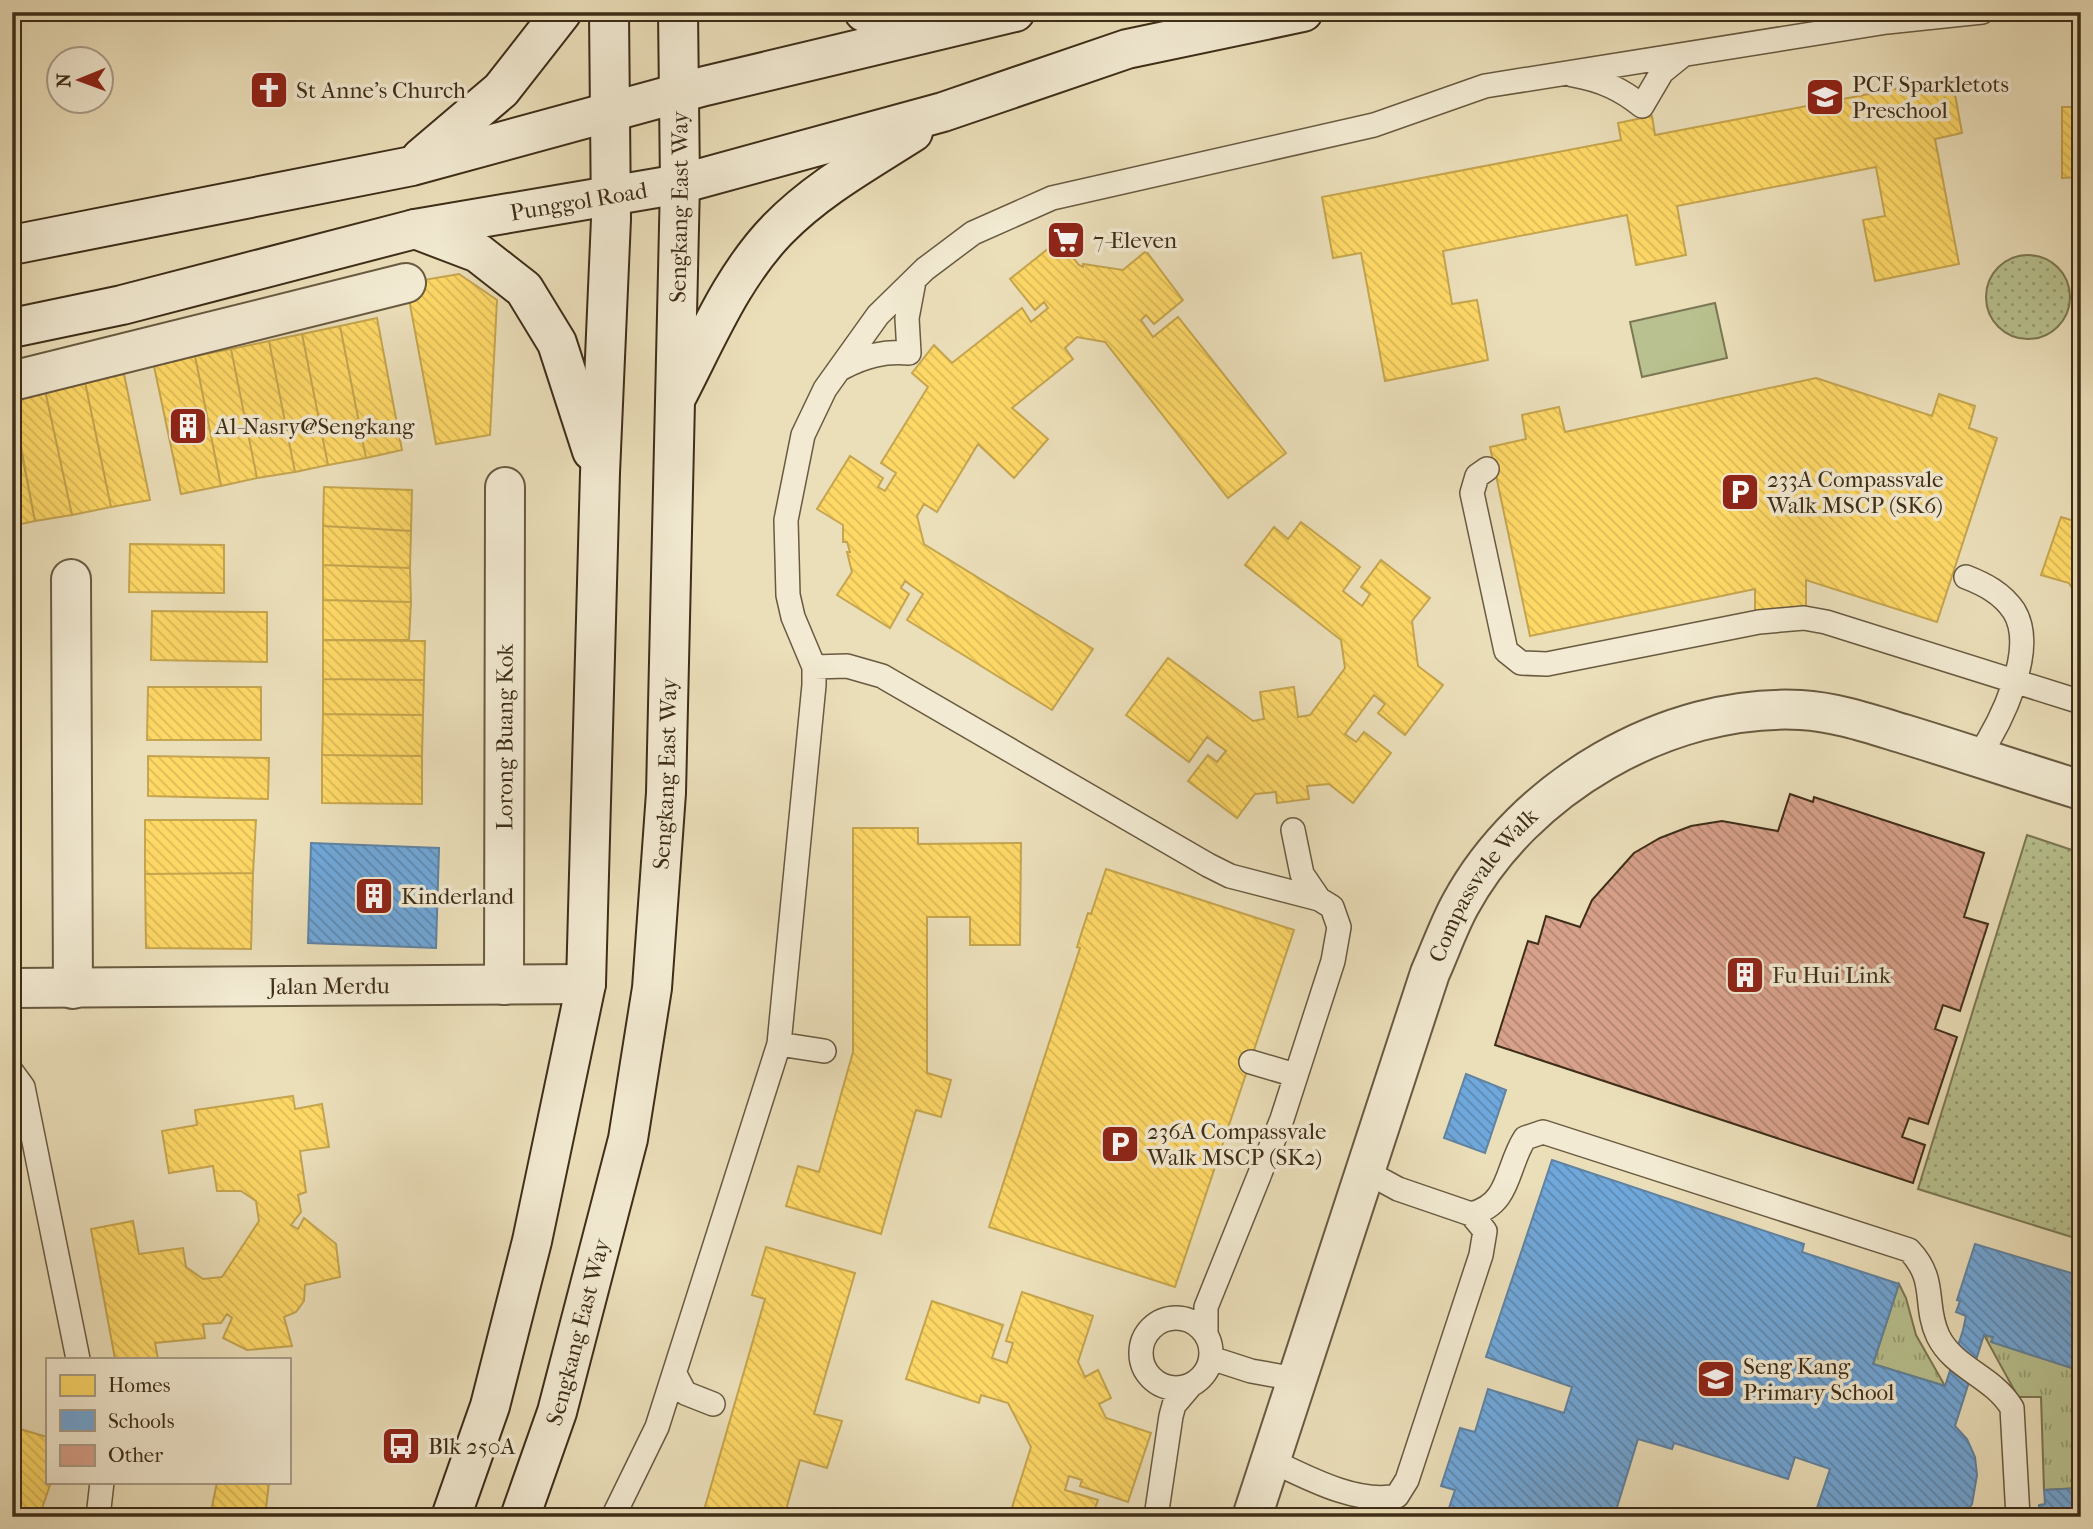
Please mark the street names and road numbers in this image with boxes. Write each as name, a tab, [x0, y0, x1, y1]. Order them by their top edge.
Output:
street label: Sengkang East Way	[664, 110, 694, 303]
street label: Punggol Road	[508, 176, 650, 226]
street label: Lorong Buang Kok	[491, 643, 518, 830]
street label: Sengkang East Way	[647, 677, 682, 871]
street label: Compassvale Walk	[1423, 801, 1544, 966]
street label: Jalan Merdu	[266, 972, 390, 1000]
street label: Sengkang East Way	[540, 1235, 615, 1429]

